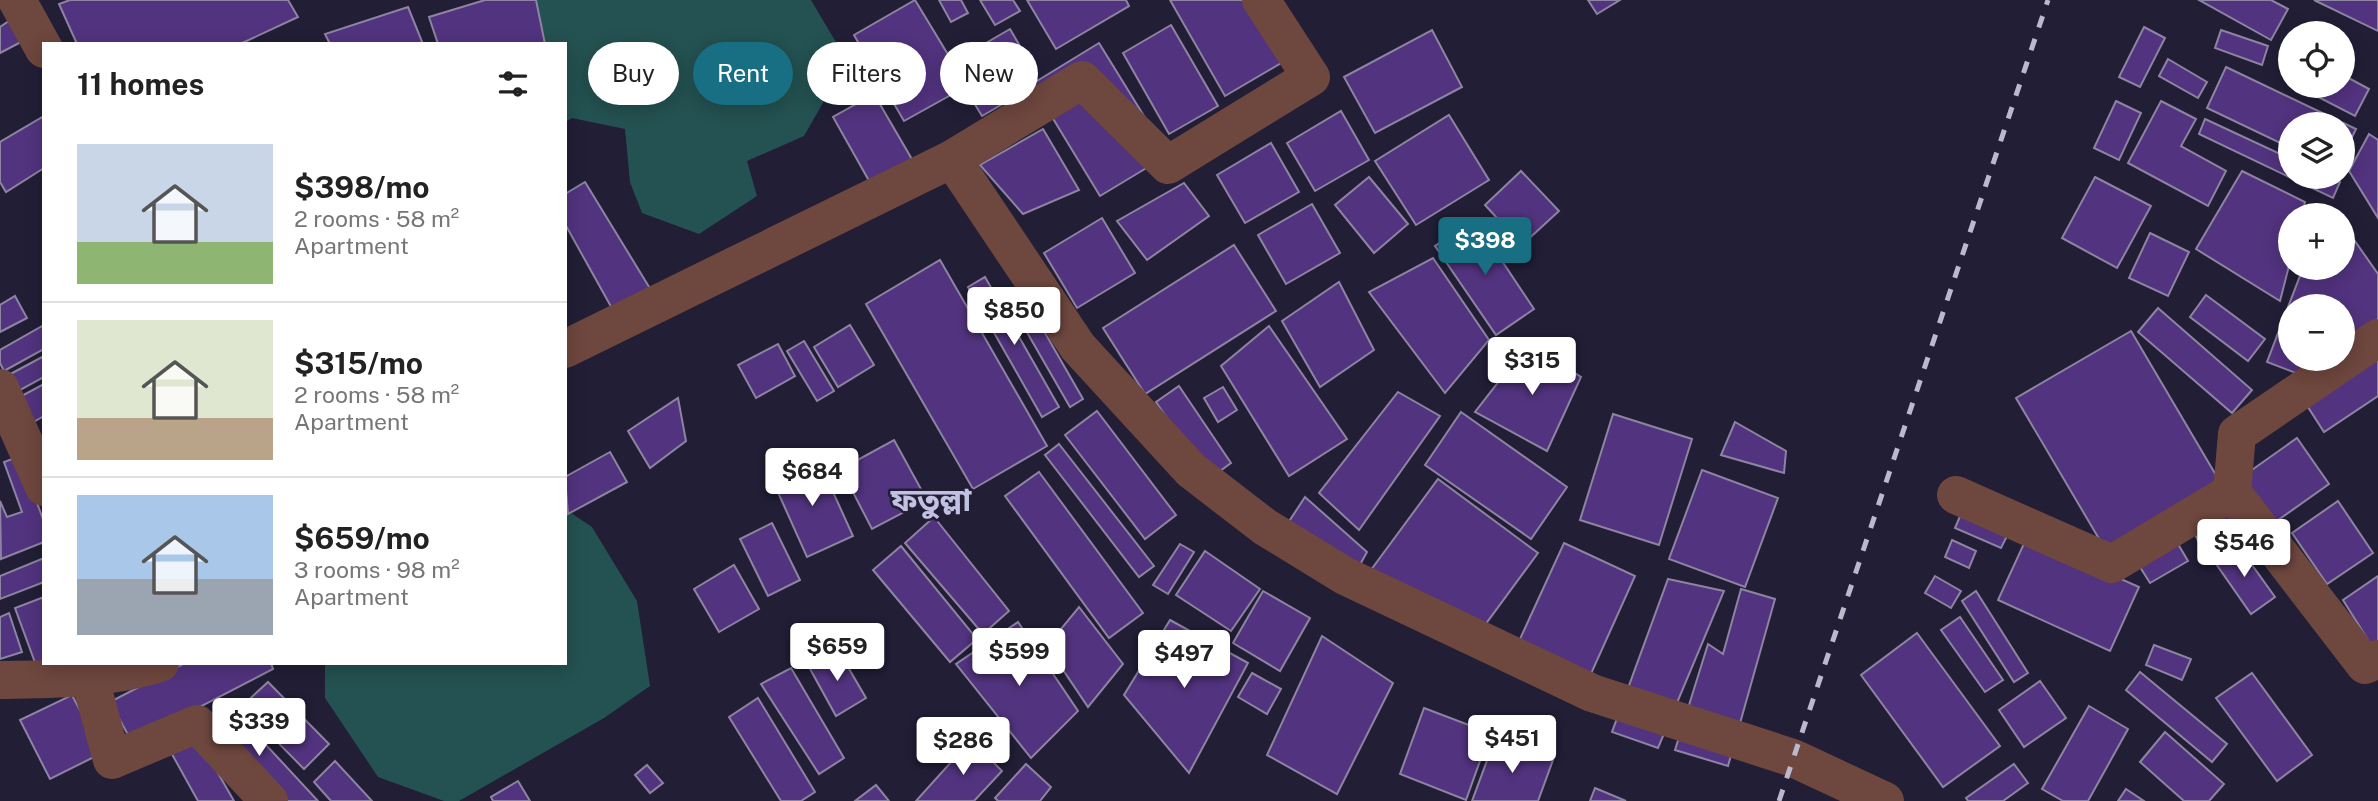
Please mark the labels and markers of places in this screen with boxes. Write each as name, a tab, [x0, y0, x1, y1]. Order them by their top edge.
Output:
pin: $398	[1444, 218, 1526, 277]
pin: $850	[973, 288, 1055, 347]
pin: $315	[1491, 338, 1573, 397]
pin: $684	[771, 448, 853, 508]
pin: $546	[2203, 520, 2285, 579]
pin: $659	[796, 624, 878, 683]
pin: $599	[978, 628, 1060, 688]
pin: $497	[1143, 630, 1225, 690]
pin: $339	[218, 698, 300, 758]
pin: $451	[1471, 716, 1553, 775]
pin: $286	[922, 718, 1004, 777]

